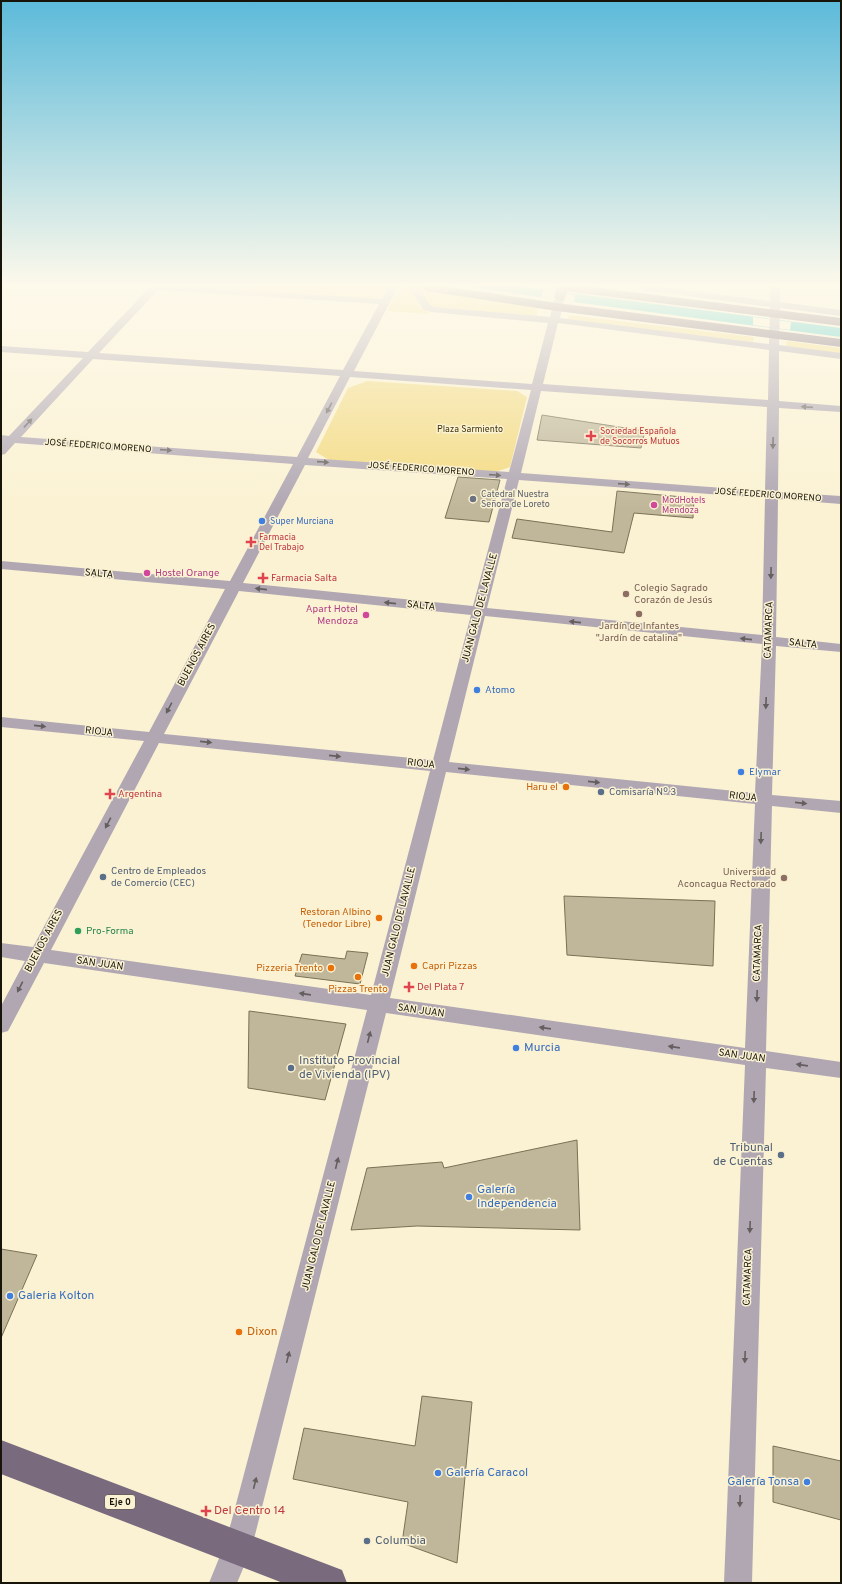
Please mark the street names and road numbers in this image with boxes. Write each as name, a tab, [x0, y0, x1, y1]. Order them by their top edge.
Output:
street label: JOSÉ FEDERICO MORENO	[44, 436, 152, 455]
street label: JOSÉ FEDERICO MORENO	[367, 459, 475, 478]
street label: JOSÉ FEDERICO MORENO	[714, 485, 822, 504]
street label: JUAN GALO DE LAVALLE	[459, 552, 501, 664]
street label: SALTA	[84, 566, 114, 582]
street label: SALTA	[406, 598, 436, 614]
street label: CATAMARCA	[762, 601, 777, 659]
street label: BUENOS AIRES	[175, 621, 219, 689]
street label: SALTA	[788, 636, 818, 652]
street label: RIOJA	[84, 724, 114, 740]
street label: RIOJA	[406, 756, 436, 772]
street label: RIOJA	[728, 789, 758, 805]
street label: JUAN GALO DE LAVALLE	[379, 866, 419, 978]
street label: BUENOS AIRES	[22, 907, 66, 975]
street label: CATAMARCA	[751, 924, 766, 982]
street label: SAN JUAN	[76, 954, 124, 974]
street label: SAN JUAN	[397, 1001, 445, 1021]
street label: SAN JUAN	[718, 1046, 766, 1066]
street label: JUAN GALO DE LAVALLE	[299, 1180, 339, 1292]
street label: CATAMARCA	[741, 1248, 756, 1306]
road number: Eje 0	[105, 1495, 135, 1509]

